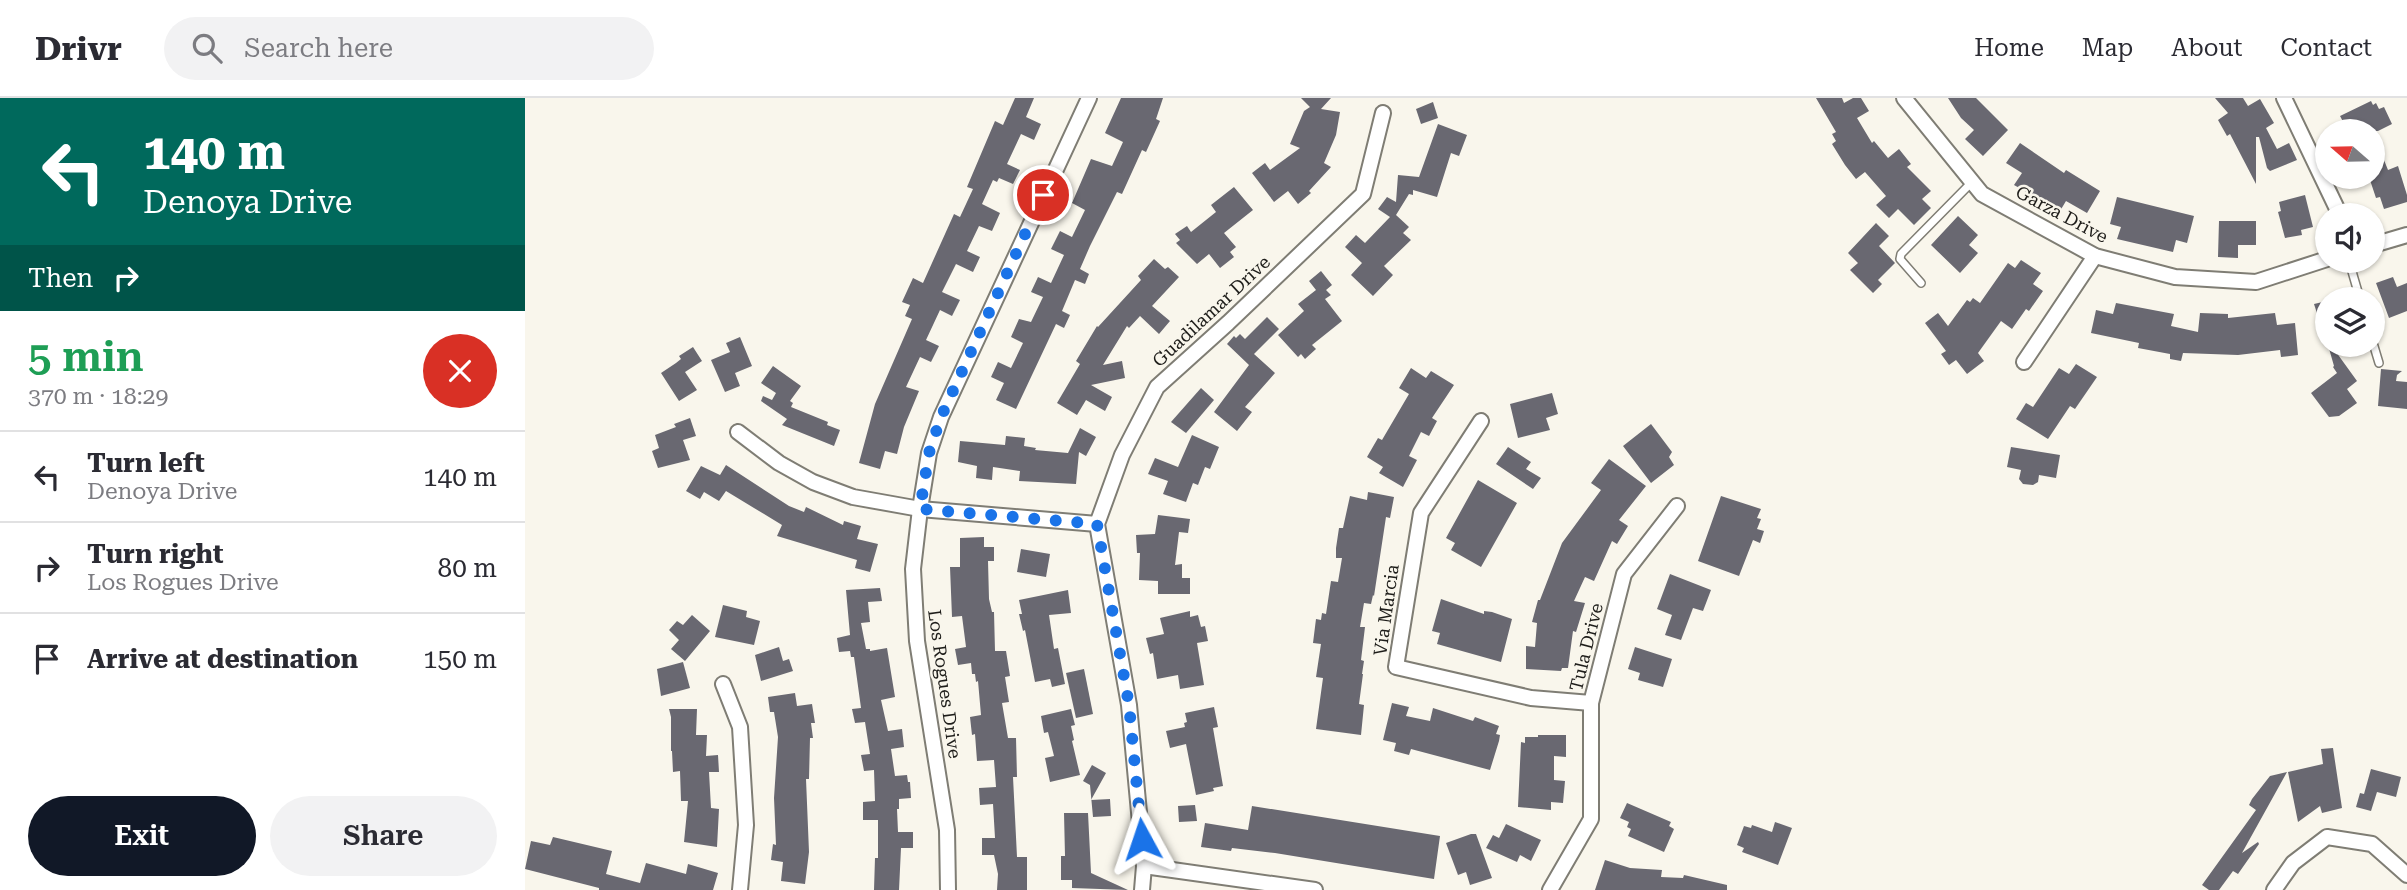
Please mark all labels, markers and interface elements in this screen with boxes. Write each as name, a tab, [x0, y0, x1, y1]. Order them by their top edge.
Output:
search box	[164, 17, 654, 80]
text: Drivr	[35, 29, 122, 68]
icon: search	[188, 29, 226, 67]
text: Search here	[244, 33, 393, 63]
text: Home	[1974, 34, 2044, 62]
text: Map	[2082, 34, 2133, 62]
text: About	[2171, 34, 2242, 62]
text: Contact	[2280, 34, 2372, 62]
north arrow	[2315, 119, 2385, 189]
map controls	[2315, 119, 2385, 357]
text: 140 m	[143, 124, 285, 181]
icon: left	[28, 126, 119, 217]
pin	[1013, 165, 1073, 225]
icon: arrive	[1024, 176, 1062, 214]
street label: Garza Drive	[2012, 181, 2112, 247]
text: Denoya Drive	[143, 183, 352, 221]
button: sound	[2315, 203, 2385, 273]
street label: Guadilamar Drive	[1148, 251, 1274, 371]
icon: right	[107, 259, 145, 297]
text: Then	[28, 263, 93, 293]
button: layers	[2315, 287, 2385, 357]
text: 5 min	[28, 332, 144, 381]
button: close	[423, 334, 497, 408]
text: 370 m · 18:29	[28, 383, 168, 410]
text: Turn left	[87, 448, 205, 478]
icon: left	[28, 458, 66, 496]
text: 140 m	[423, 462, 497, 492]
text: Denoya Drive	[87, 478, 238, 505]
text: Turn right	[87, 539, 223, 569]
icon: right	[28, 549, 66, 587]
text: 80 m	[438, 553, 497, 583]
street label: Via Marcia	[1369, 563, 1403, 657]
text: Los Rogues Drive	[87, 569, 279, 596]
street label: Tula Drive	[1565, 601, 1607, 693]
street label: Los Rogues Drive	[924, 608, 966, 760]
icon: arrive	[28, 640, 66, 678]
text: Arrive at destination	[87, 644, 358, 674]
text: 150 m	[423, 644, 497, 674]
button: Exit	[28, 796, 256, 876]
button: Share	[270, 796, 497, 876]
position arrow	[1105, 802, 1179, 876]

